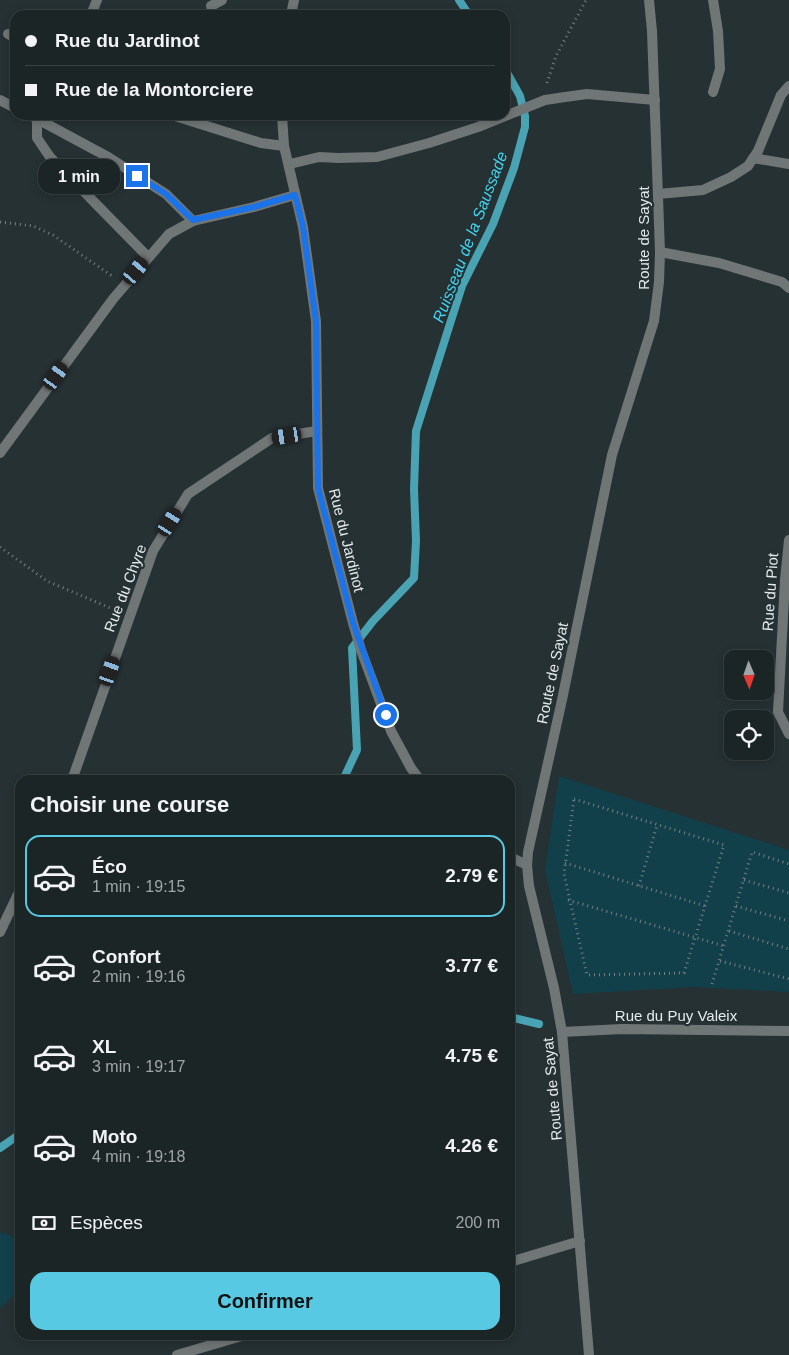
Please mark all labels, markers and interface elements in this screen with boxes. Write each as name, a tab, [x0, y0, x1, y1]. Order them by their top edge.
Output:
text: Rue du Jardinot	[55, 30, 200, 51]
text: Rue de la Montorciere	[55, 79, 254, 100]
water label: Ruisseau de la Saussade	[430, 149, 510, 325]
callout: 1 min	[37, 158, 120, 194]
route end	[126, 165, 148, 187]
text: 1 min	[58, 168, 100, 185]
street label: Route de Sayat	[635, 185, 652, 290]
car	[120, 255, 151, 287]
car	[41, 359, 70, 393]
car	[271, 426, 302, 446]
street label: Rue du Jardinot	[326, 487, 368, 594]
car	[155, 505, 184, 539]
street label: Rue du Chyre	[100, 542, 150, 634]
street label: Rue du Piot	[759, 551, 781, 632]
street label: Route de Sayat	[533, 620, 571, 725]
north arrow	[724, 650, 774, 700]
map controls	[724, 650, 774, 760]
car	[98, 654, 121, 688]
route start	[375, 704, 397, 726]
button: locate	[724, 710, 774, 760]
text: Choisir une course	[30, 792, 229, 817]
icon: car	[32, 854, 77, 899]
text: Éco	[92, 856, 127, 877]
text: 2.79 €	[445, 865, 498, 886]
text: 1 min · 19:15	[92, 878, 185, 895]
icon: car	[32, 944, 77, 989]
text: Confort	[92, 946, 161, 967]
text: 3.77 €	[445, 955, 498, 976]
text: 2 min · 19:16	[92, 968, 185, 985]
street label: Rue du Puy Valeix	[615, 1007, 738, 1024]
icon: car	[32, 1034, 77, 1079]
text: XL	[92, 1036, 116, 1057]
street label: Route de Sayat	[539, 1036, 565, 1141]
text: 4.75 €	[445, 1045, 498, 1066]
text: 3 min · 19:17	[92, 1058, 185, 1075]
icon: car	[32, 1124, 77, 1169]
text: Moto	[92, 1126, 137, 1147]
text: 4.26 €	[445, 1135, 498, 1156]
text: 4 min · 19:18	[92, 1148, 185, 1165]
icon: cash	[30, 1209, 58, 1237]
text: Espèces	[70, 1212, 143, 1233]
text: 200 m	[456, 1214, 500, 1231]
button: Confirmer	[30, 1272, 500, 1330]

